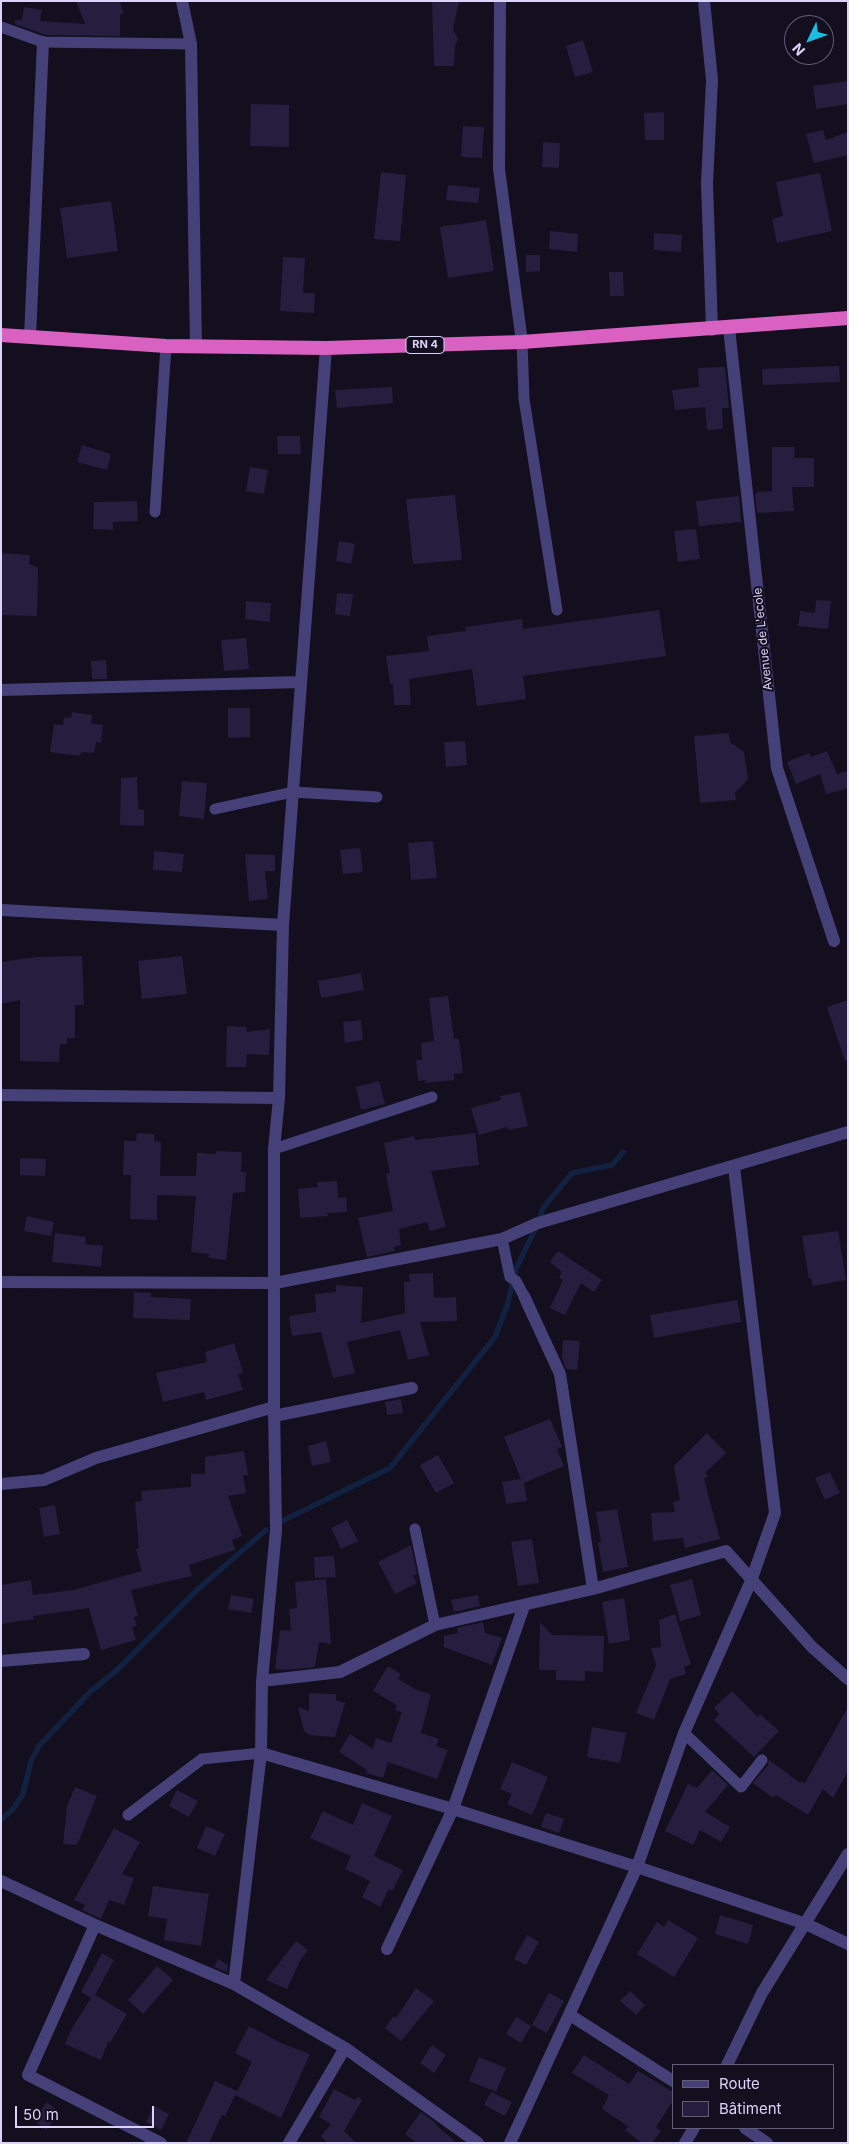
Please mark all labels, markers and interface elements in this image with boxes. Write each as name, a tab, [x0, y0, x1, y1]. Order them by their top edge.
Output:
north arrow	[784, 15, 834, 65]
text: N	[788, 40, 808, 59]
road number: RN 4	[406, 336, 444, 354]
street label: Avenue de L'ecole	[750, 587, 776, 691]
legend	[672, 2064, 834, 2129]
text: Route	[719, 2074, 760, 2093]
scale bar	[18, 2096, 156, 2128]
text: Bâtiment	[719, 2099, 781, 2118]
text: 50 m	[23, 2105, 59, 2124]

